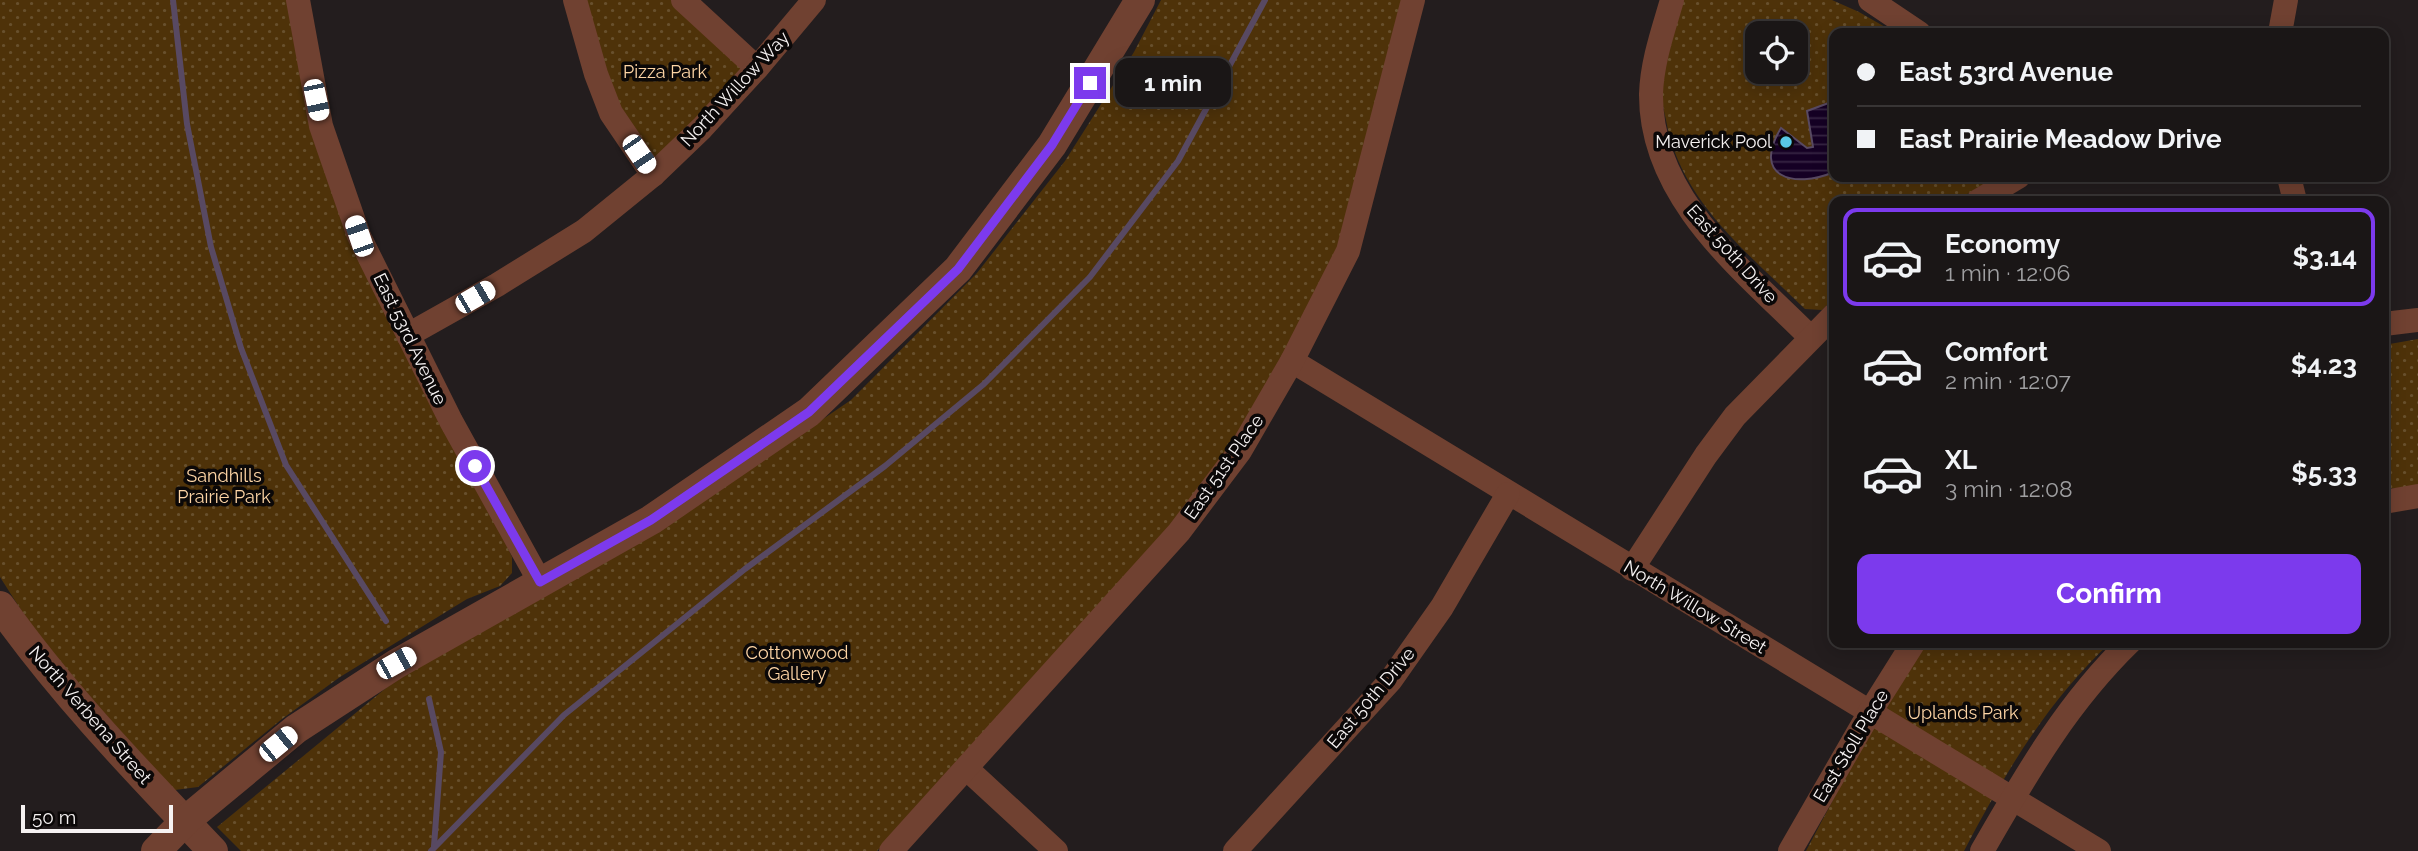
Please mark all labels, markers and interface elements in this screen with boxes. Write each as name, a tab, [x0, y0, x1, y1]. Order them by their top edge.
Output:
map controls	[1745, 21, 1808, 84]
button: locate	[1745, 21, 1808, 84]
street label: North Willow Way	[676, 27, 793, 150]
text: East 53rd Avenue	[1899, 57, 2113, 87]
callout: 1 min	[1114, 58, 1230, 108]
park label: Pizza Park	[623, 61, 707, 82]
route end	[1074, 67, 1106, 99]
text: 1 min	[1144, 69, 1202, 96]
car	[302, 77, 331, 123]
text: East Prairie Meadow Drive	[1899, 124, 2222, 154]
car	[619, 131, 660, 177]
place label: Maverick Pool	[1655, 131, 1772, 152]
marker: Maverick Pool	[1778, 134, 1794, 150]
street label: East 50th Drive	[1683, 200, 1782, 307]
car	[343, 213, 376, 259]
icon: car	[1861, 226, 1924, 289]
text: Economy	[1945, 229, 2060, 259]
text: $3.14	[2293, 242, 2357, 272]
text: 1 min · 12:06	[1945, 259, 2070, 286]
street label: East 53rd Avenue	[369, 269, 452, 408]
car	[452, 277, 499, 317]
icon: car	[1861, 334, 1924, 397]
text: Comfort	[1945, 337, 2048, 367]
text: $4.23	[2291, 350, 2357, 380]
text: 2 min · 12:07	[1945, 367, 2071, 394]
street label: East 51st Place	[1180, 410, 1268, 523]
icon: car	[1861, 442, 1924, 505]
text: XL	[1945, 445, 1977, 475]
route start	[459, 450, 491, 482]
text: $5.33	[2291, 458, 2357, 488]
park label: Sandhills Prairie Park	[177, 465, 271, 507]
text: 3 min · 12:08	[1945, 475, 2073, 502]
button: Confirm	[1857, 554, 2361, 634]
street label: North Willow Street	[1620, 556, 1770, 658]
street label: North Verbena Street	[25, 641, 156, 788]
park label: Cottonwood Gallery	[746, 642, 848, 684]
street label: East 50th Drive	[1322, 643, 1419, 752]
car	[373, 644, 420, 682]
street label: East Stoll Place	[1809, 685, 1893, 806]
park label: Uplands Park	[1907, 702, 2019, 723]
car	[256, 723, 301, 765]
scale bar	[21, 802, 173, 834]
text: 50 m	[32, 806, 76, 828]

